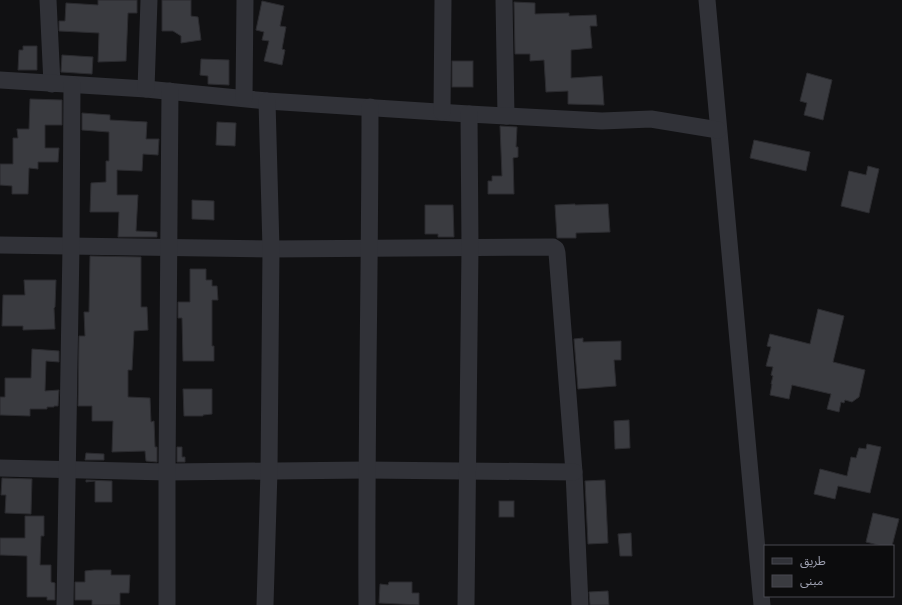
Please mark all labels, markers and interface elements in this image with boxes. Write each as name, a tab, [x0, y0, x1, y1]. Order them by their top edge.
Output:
legend	[764, 545, 894, 597]
text: طريق	[800, 554, 826, 569]
text: مبنى	[800, 574, 823, 588]

